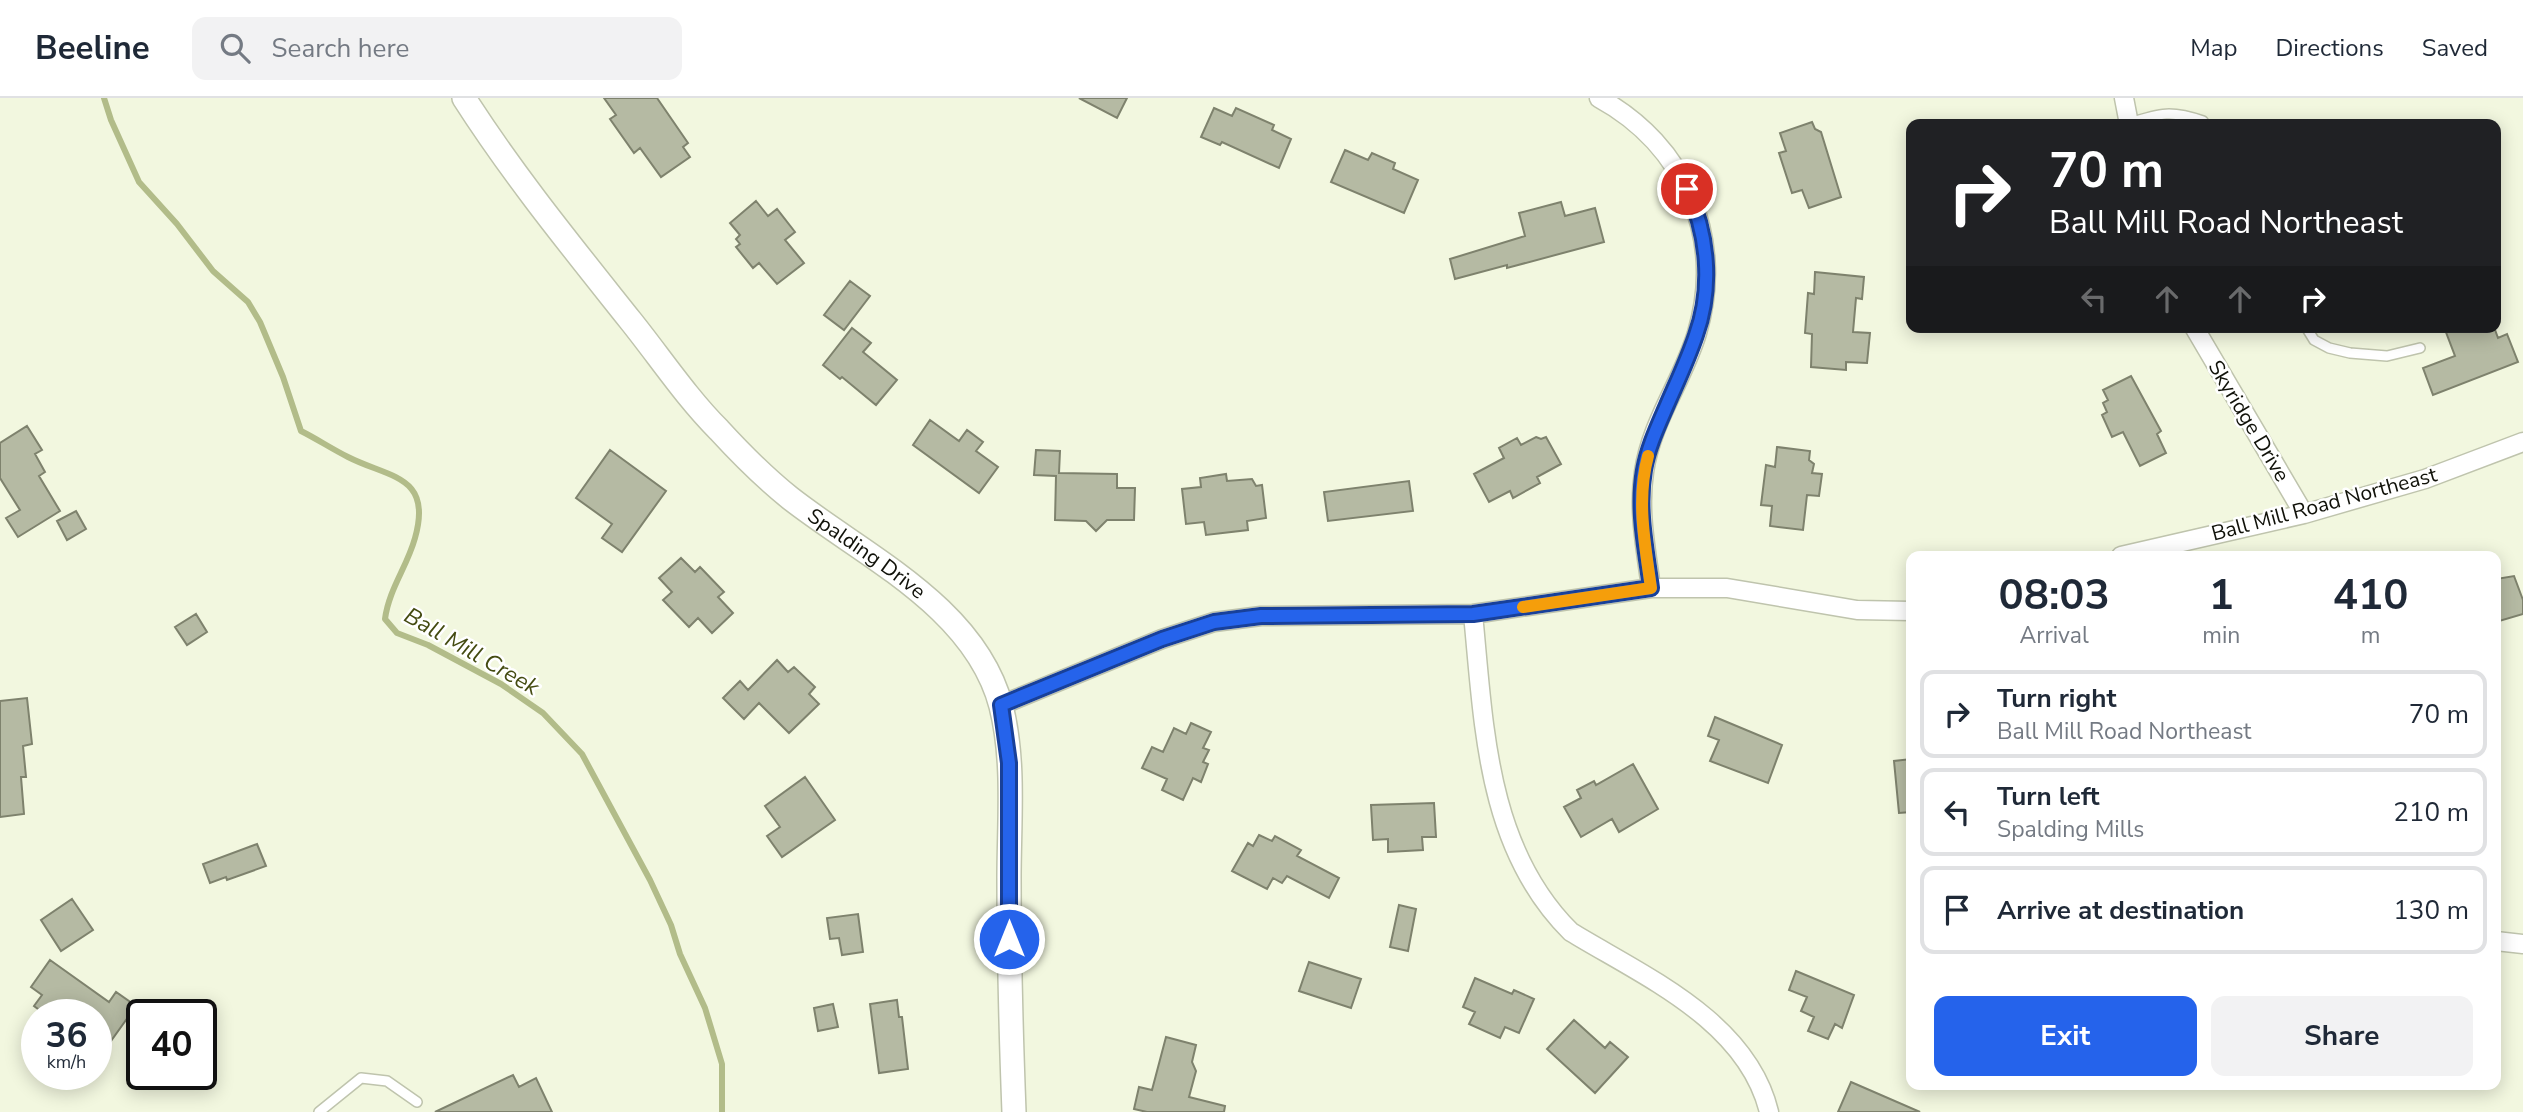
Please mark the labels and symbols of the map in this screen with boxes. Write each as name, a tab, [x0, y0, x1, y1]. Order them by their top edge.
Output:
pin	[1657, 159, 1717, 219]
street label: Skyridge Drive	[2202, 355, 2296, 487]
street label: Ball Mill Road Northeast	[2208, 460, 2440, 548]
street label: Spalding Drive	[802, 502, 932, 605]
water label: Ball Mill Creek	[398, 600, 545, 703]
position arrow	[972, 902, 1046, 976]
speed limit sign: 40	[126, 999, 217, 1090]

